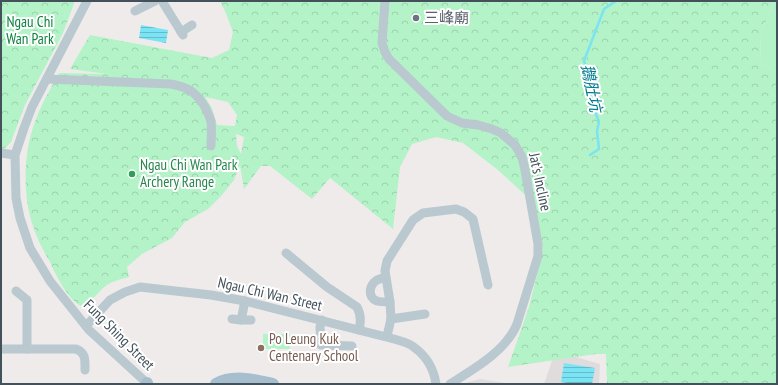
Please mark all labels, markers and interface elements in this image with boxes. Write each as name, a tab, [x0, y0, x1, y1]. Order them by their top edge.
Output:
place label: 三峰廟	[424, 8, 469, 27]
park label: Ngau Chi Wan Park	[6, 12, 54, 48]
marker: 三峰廟	[411, 13, 421, 23]
water label: 鵝肚坑	[578, 63, 607, 115]
street label: Jat's Incline	[525, 150, 556, 213]
place label: Ngau Chi Wan Park Archery Range	[140, 155, 238, 191]
marker: Ngau Chi Wan Park Archery Range	[127, 169, 137, 179]
street label: Ngau Chi Wan Street	[216, 272, 324, 315]
street label: Fung Shing Street	[80, 295, 159, 374]
place label: Po Leung Kuk Centenary School	[269, 329, 359, 365]
marker: Po Leung Kuk Centenary School	[256, 343, 266, 353]

